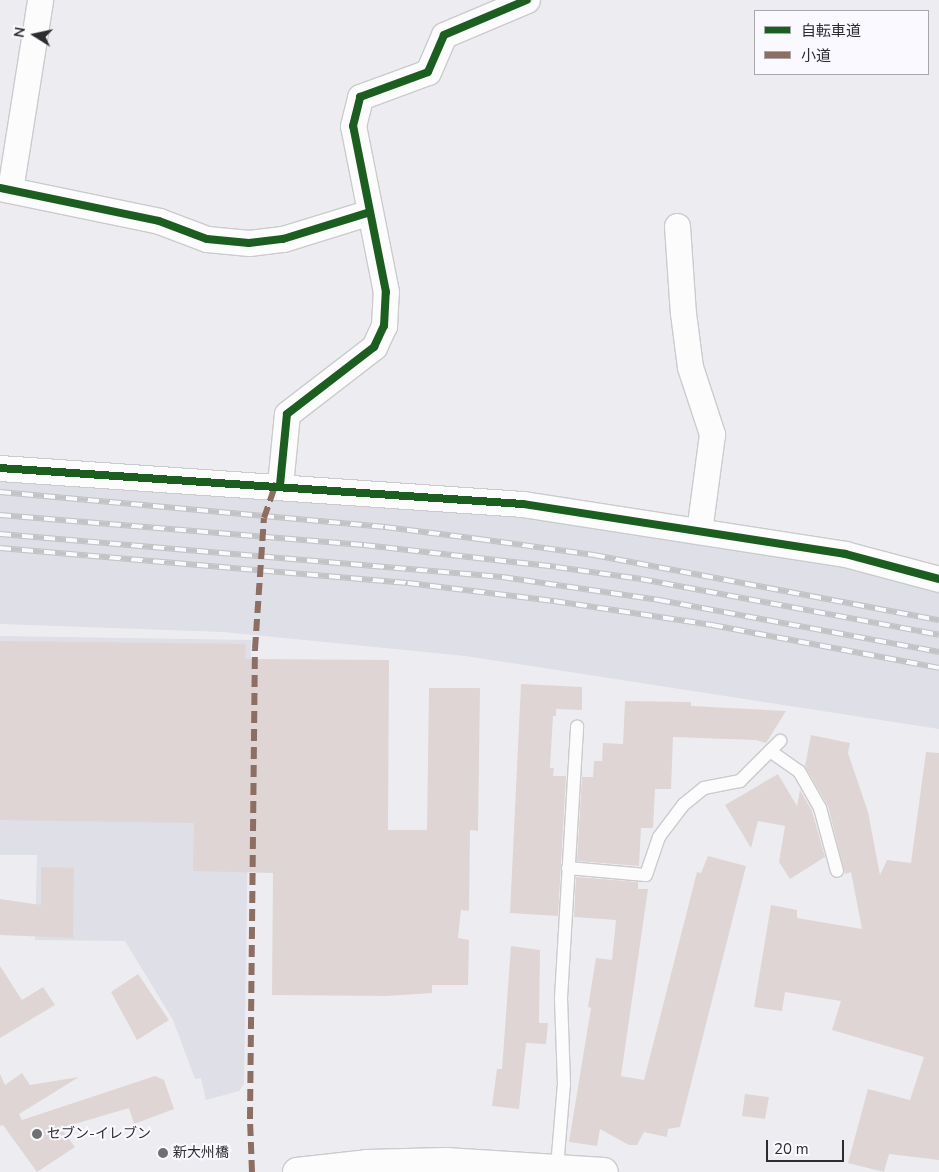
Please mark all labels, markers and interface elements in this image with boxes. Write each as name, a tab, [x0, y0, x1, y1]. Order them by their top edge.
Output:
north arrow	[10, 10, 60, 60]
legend	[754, 10, 929, 75]
text: 自転車道	[801, 21, 861, 41]
text: N	[9, 26, 30, 39]
text: 小道	[801, 46, 831, 66]
place label: セブン-イレブン	[47, 1126, 151, 1142]
marker: セブン-イレブン	[31, 1128, 43, 1140]
scale bar	[769, 1130, 846, 1162]
text: 20 m	[774, 1139, 809, 1159]
place label: 新大州橋	[173, 1145, 229, 1161]
marker: 新大州橋	[157, 1147, 169, 1159]

